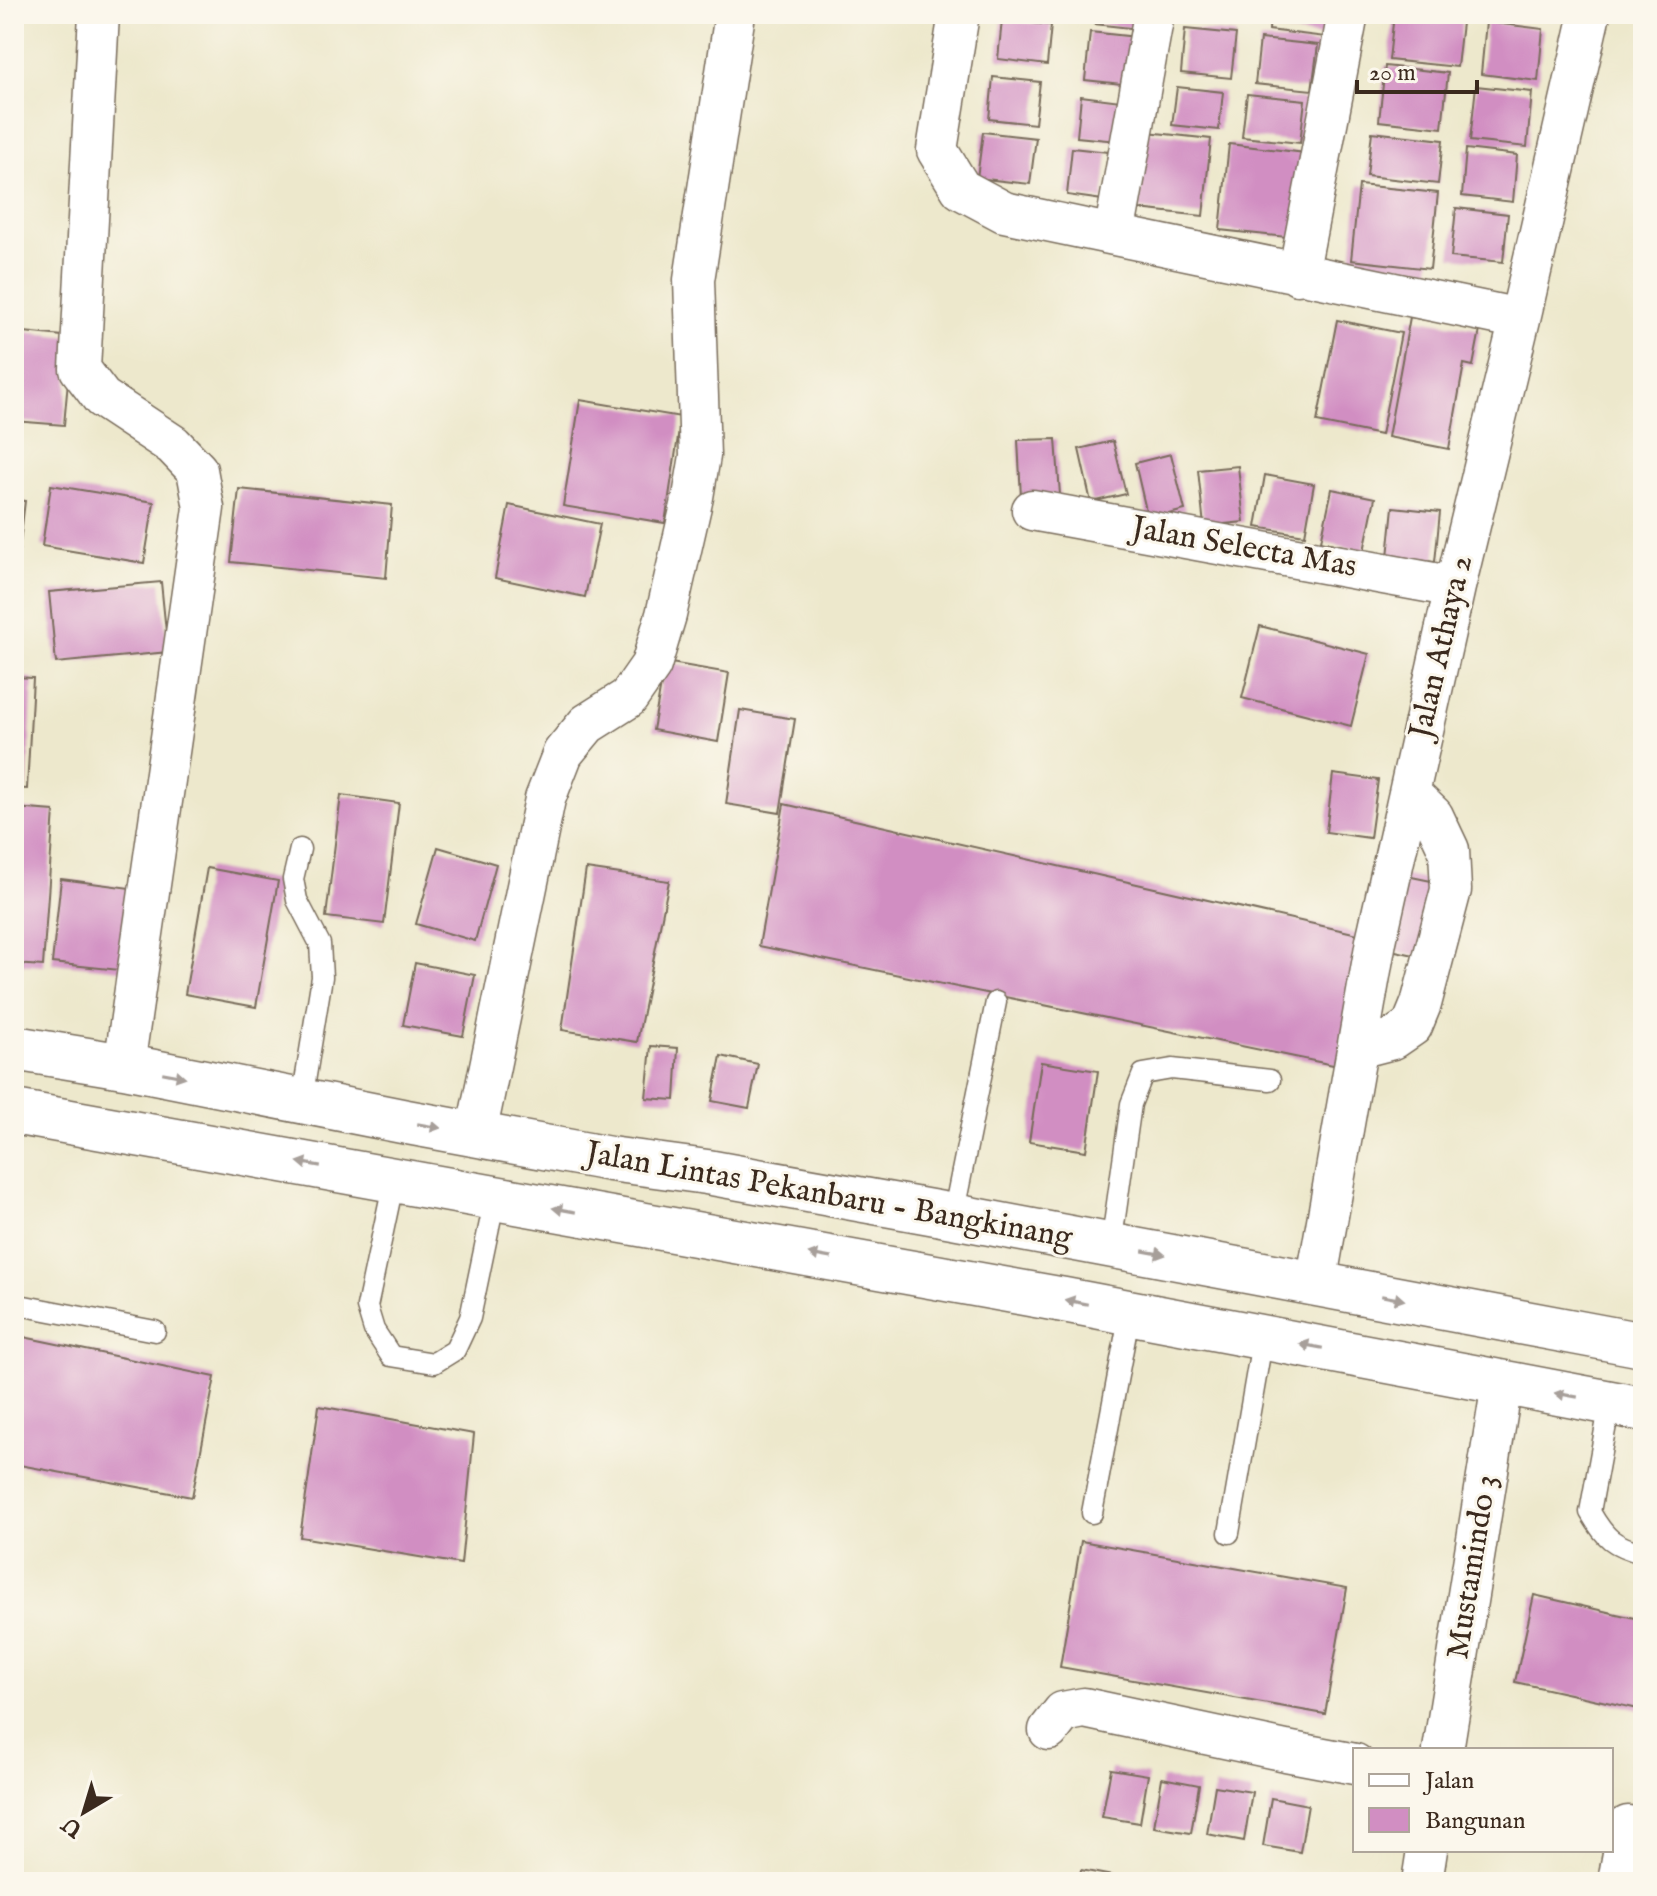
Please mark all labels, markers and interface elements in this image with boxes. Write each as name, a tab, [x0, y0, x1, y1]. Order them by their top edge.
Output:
scale bar	[1357, 44, 1477, 94]
text: 20 m	[1369, 58, 1416, 89]
street label: Jalan Selecta Mas	[1125, 508, 1360, 588]
street label: Jalan Athaya 2	[1400, 551, 1483, 746]
one-way arrow	[161, 1070, 186, 1082]
one-way arrow	[417, 1120, 442, 1132]
street label: Jalan Lintas Pekanbaru - Bangkinang	[580, 1132, 1076, 1259]
one-way arrow	[296, 1158, 321, 1170]
one-way arrow	[552, 1204, 577, 1216]
one-way arrow	[1141, 1248, 1166, 1260]
one-way arrow	[808, 1250, 833, 1262]
one-way arrow	[1380, 1293, 1405, 1305]
one-way arrow	[1064, 1295, 1089, 1307]
one-way arrow	[1298, 1339, 1323, 1352]
one-way arrow	[1553, 1389, 1578, 1401]
street label: Mustamindo 3	[1438, 1472, 1508, 1662]
legend	[1353, 1748, 1613, 1852]
text: Jalan	[1422, 1766, 1474, 1797]
north arrow	[44, 1772, 124, 1852]
text: Bangunan	[1425, 1806, 1526, 1837]
text: U	[56, 1809, 90, 1844]

